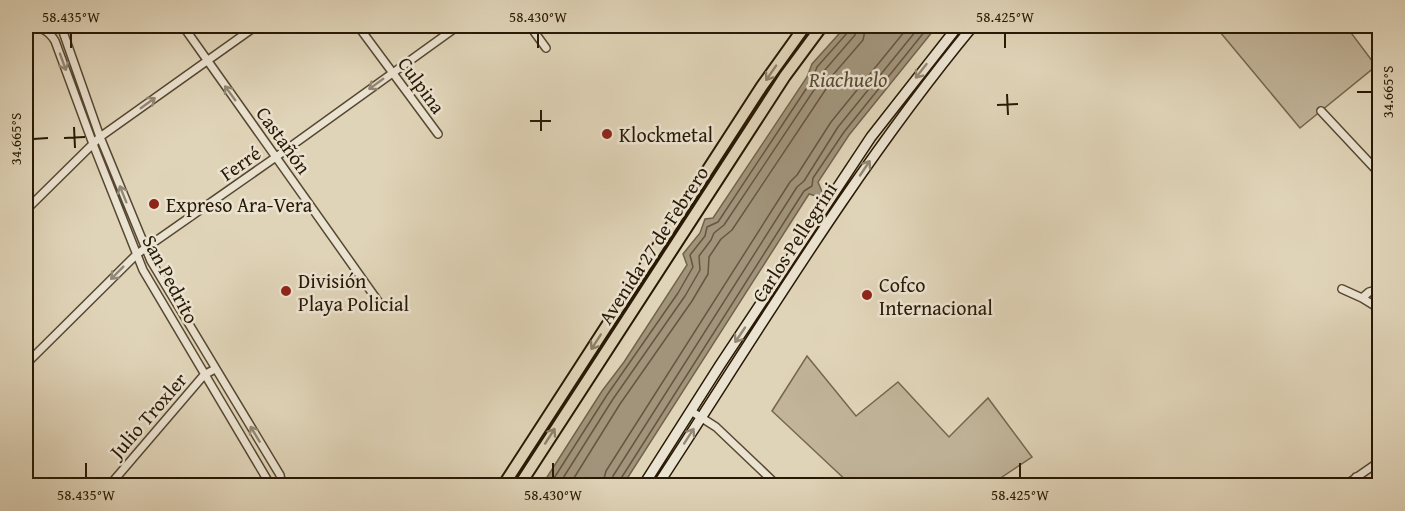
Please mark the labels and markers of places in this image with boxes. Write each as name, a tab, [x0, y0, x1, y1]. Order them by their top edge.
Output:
place label: Klockmetal	[619, 120, 714, 149]
marker: Klockmetal	[600, 127, 614, 141]
place label: Expreso Ara-Vera	[166, 190, 313, 219]
marker: Expreso Ara-Vera	[147, 197, 161, 211]
place label: División Playa Policial	[298, 266, 409, 318]
place label: Cofco Internacional	[879, 270, 993, 322]
marker: División Playa Policial	[279, 284, 293, 298]
marker: Cofco Internacional	[860, 288, 874, 302]

